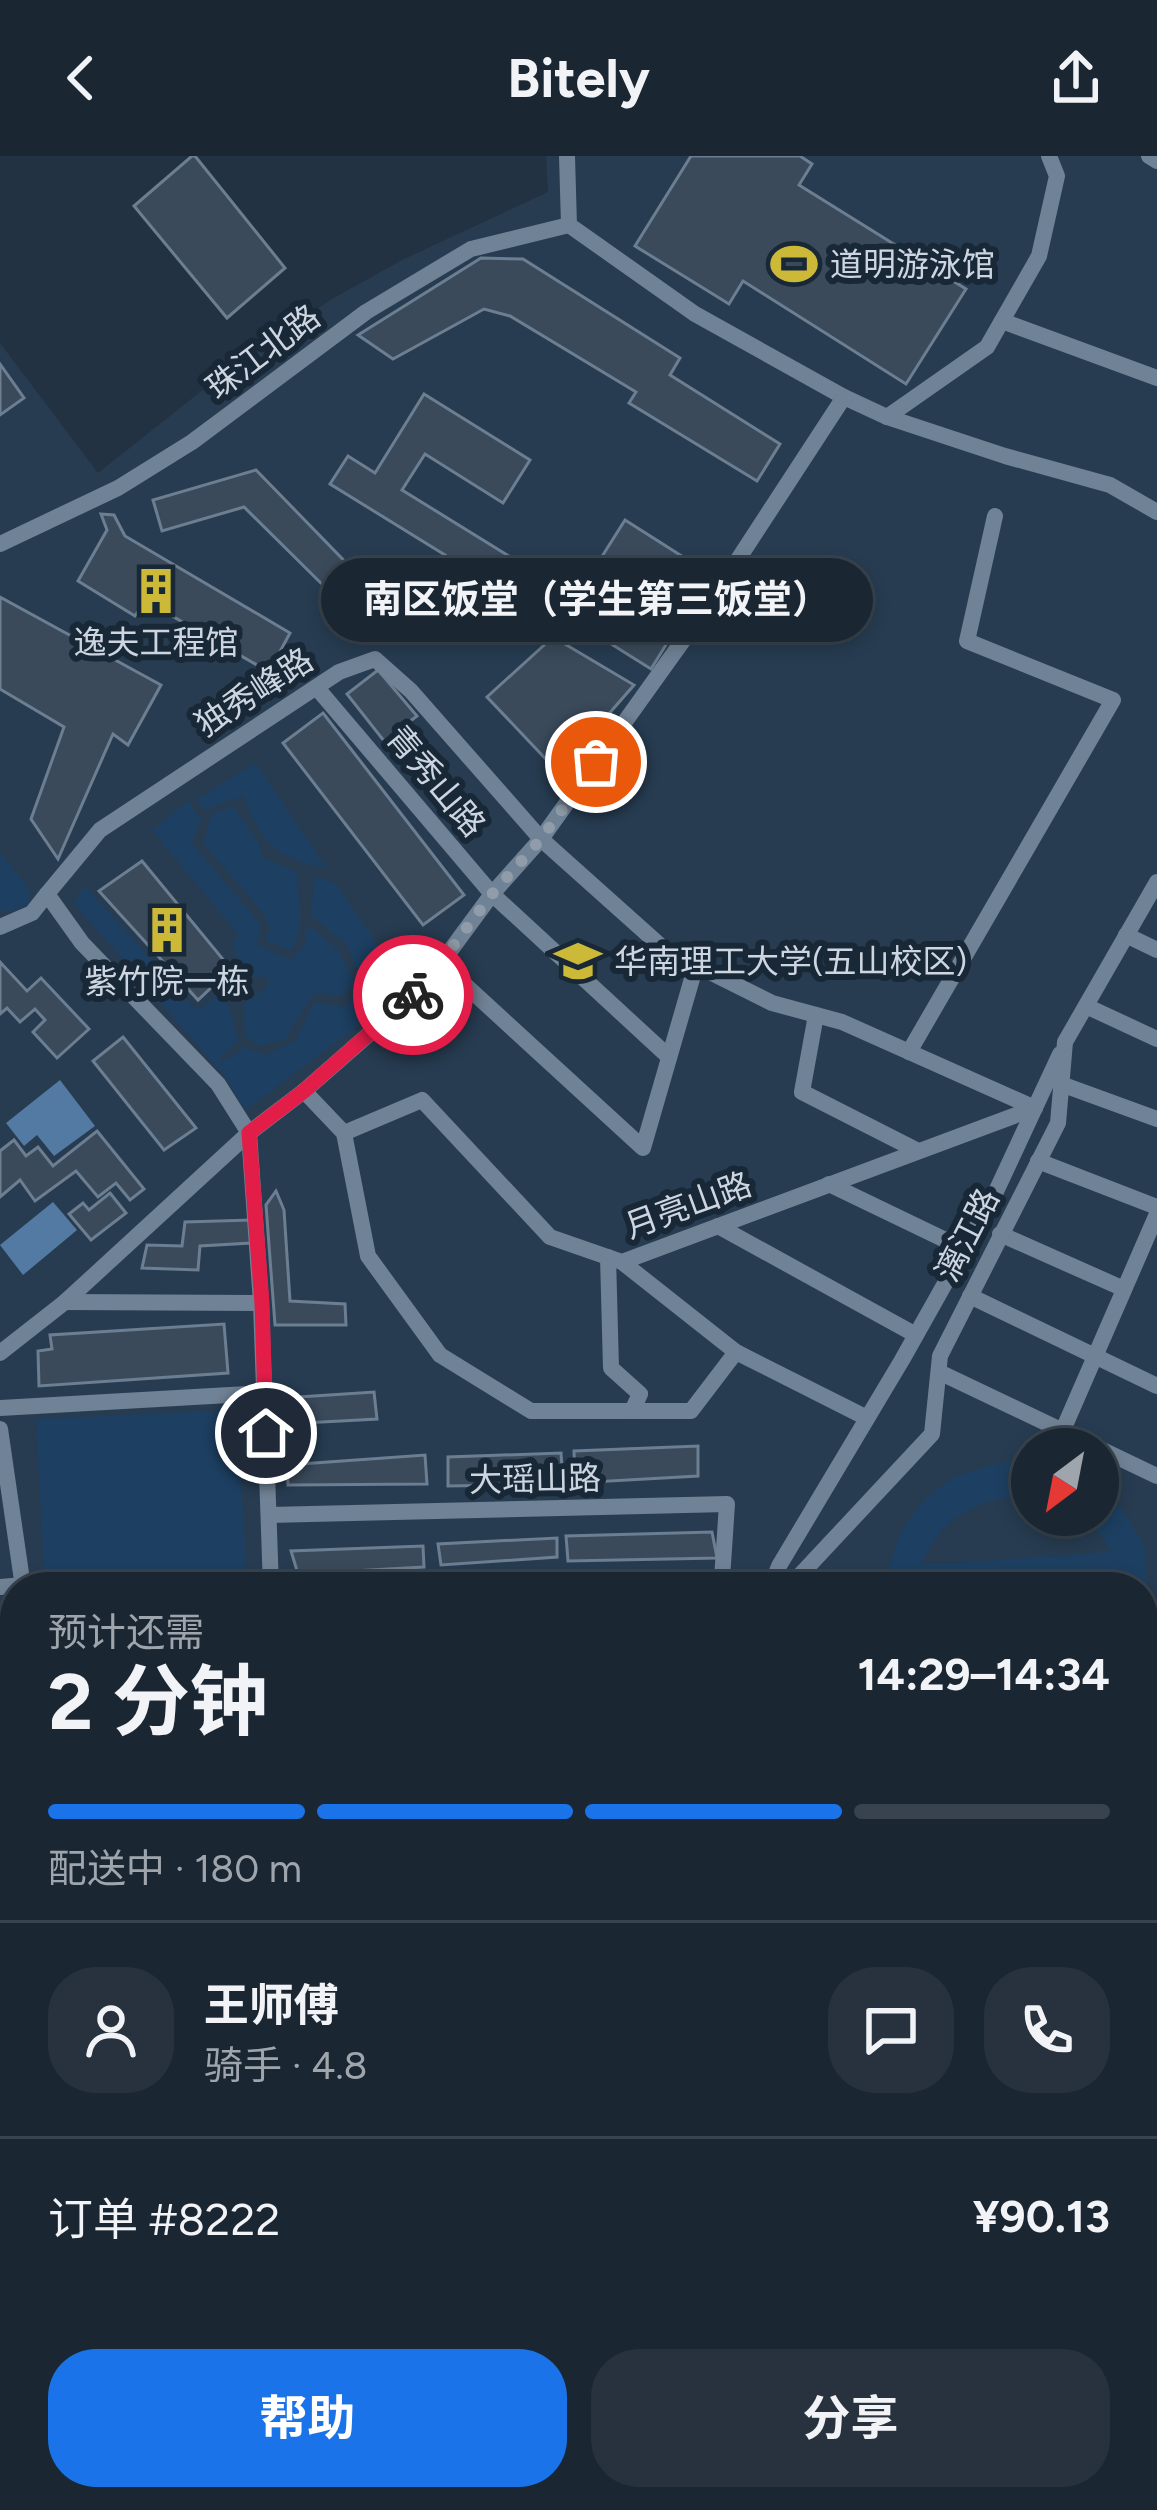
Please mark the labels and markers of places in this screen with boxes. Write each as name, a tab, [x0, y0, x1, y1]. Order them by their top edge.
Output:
sports icon: 道明游泳馆	[769, 239, 819, 289]
place label: 道明游泳馆	[830, 245, 995, 284]
callout: 南区饭堂（学生第三饭堂）	[320, 558, 872, 642]
building icon: 逸夫工程馆	[131, 566, 181, 616]
place label: 逸夫工程馆	[74, 623, 239, 662]
pin	[545, 711, 647, 813]
building icon: 紫竹院一栋	[142, 905, 192, 955]
school or university icon: 华南理工大学(五山校区)	[553, 936, 603, 986]
place label: 华南理工大学(五山校区)	[614, 942, 967, 981]
place label: 紫竹院一栋	[85, 962, 250, 1001]
pin	[215, 1382, 317, 1484]

